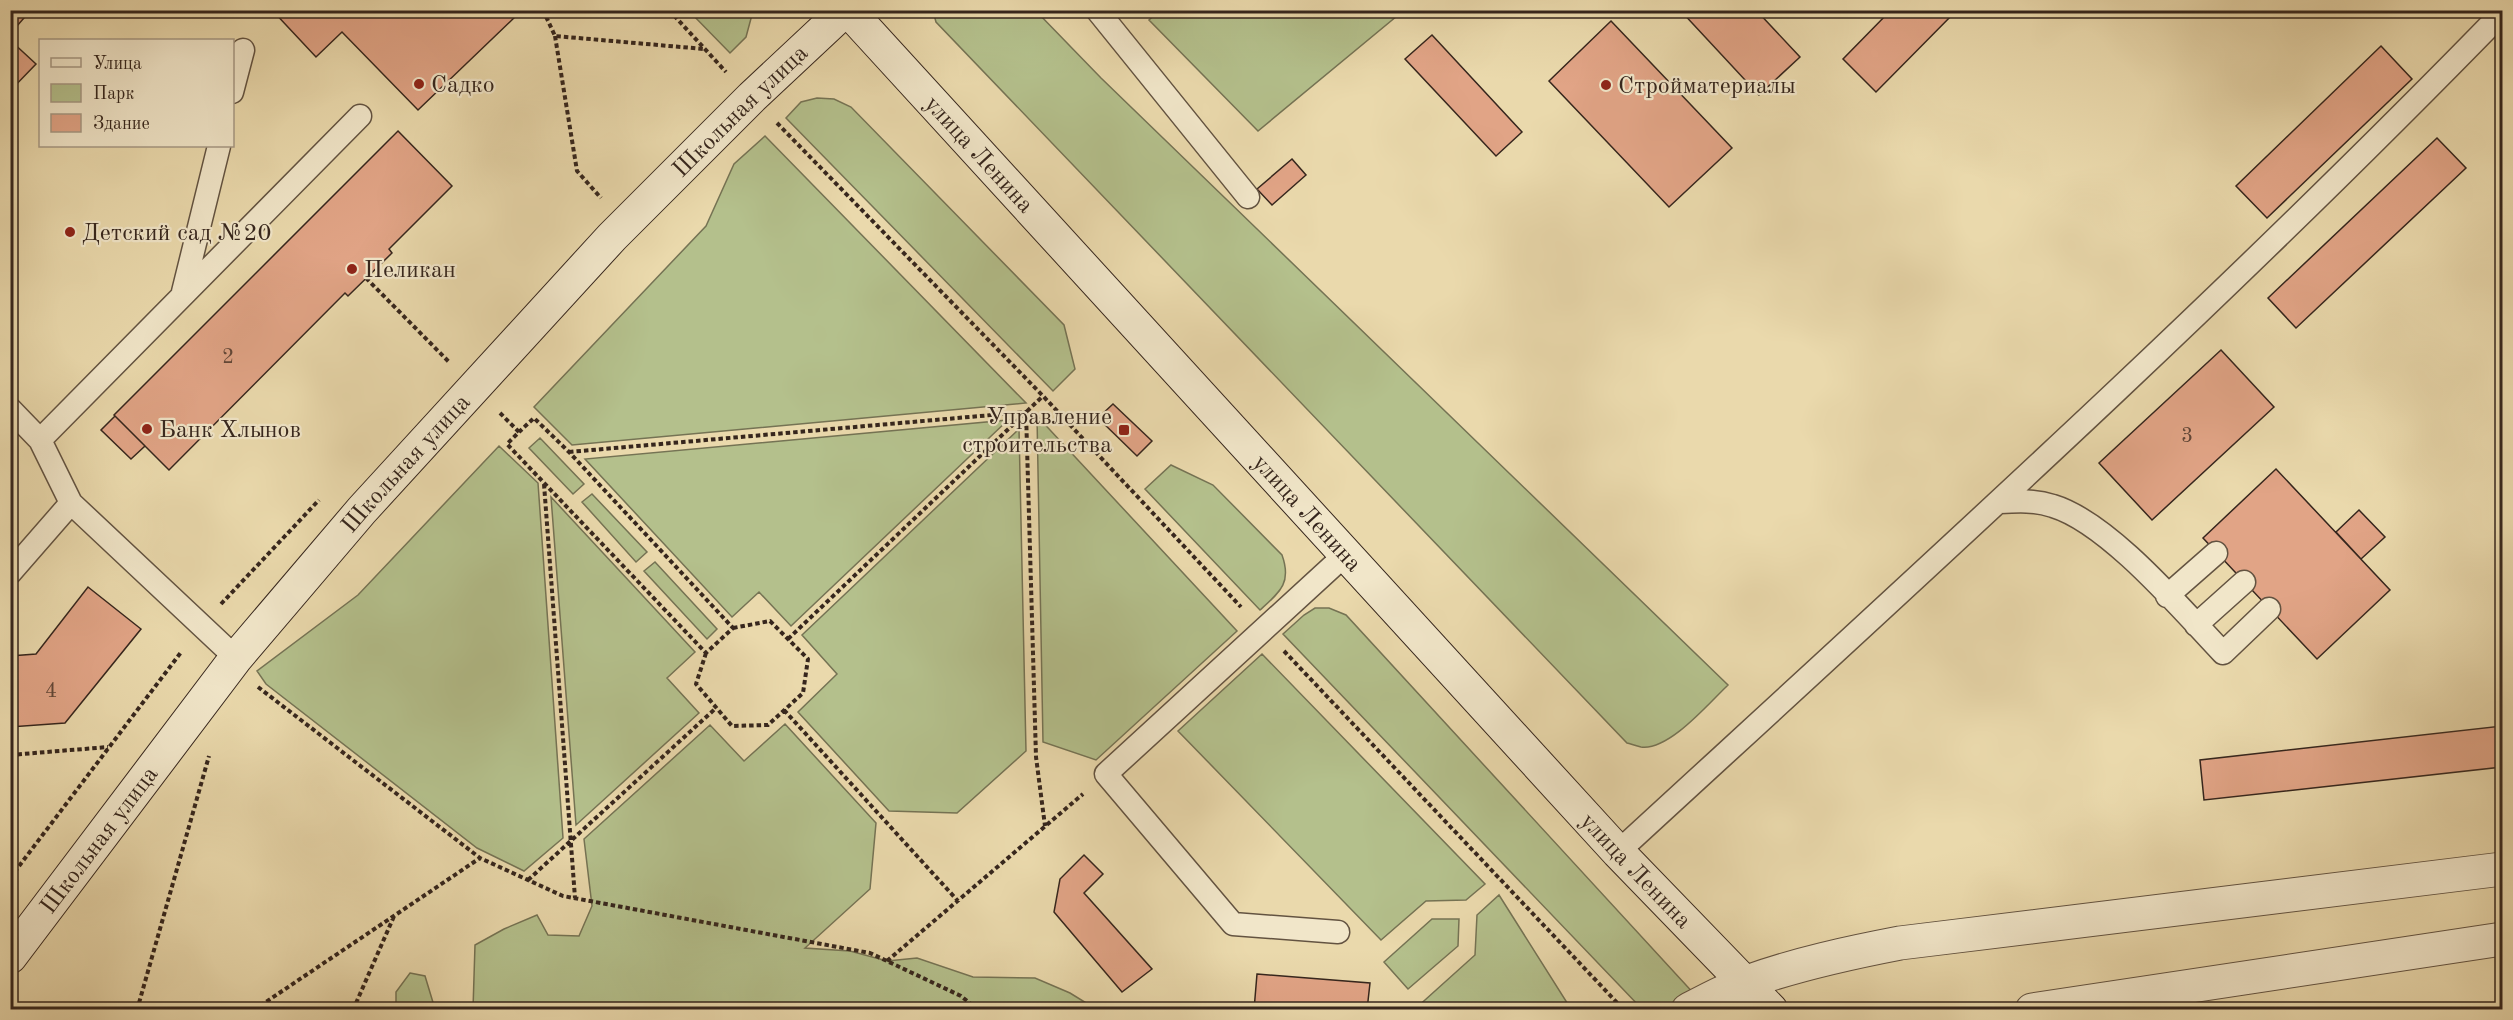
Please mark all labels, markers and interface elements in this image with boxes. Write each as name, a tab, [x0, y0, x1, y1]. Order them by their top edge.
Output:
legend	[39, 39, 234, 147]
street label: Школьная улица	[669, 41, 813, 183]
text: Улица	[93, 55, 142, 73]
place label: Садко	[431, 74, 495, 98]
place label: Стройматериалы	[1618, 75, 1796, 99]
marker: Садко	[412, 77, 426, 91]
marker: Стройматериалы	[1599, 78, 1613, 92]
text: Парк	[93, 85, 134, 103]
street label: улица Ленина	[919, 92, 1037, 218]
text: Здание	[93, 115, 150, 133]
place label: Детский сад №20	[82, 222, 271, 246]
marker: Детский сад №20	[63, 225, 77, 239]
place label: Пеликан	[364, 259, 456, 283]
marker: Пеликан	[345, 262, 359, 276]
house number: 2	[222, 347, 234, 368]
street label: Школьная улица	[338, 390, 476, 538]
place label: Управление строительства	[962, 406, 1112, 458]
place label: Банк Хлынов	[159, 419, 301, 443]
marker: Банк Хлынов	[140, 422, 154, 436]
marker: Управление строительства	[1117, 423, 1131, 437]
house number: 3	[2181, 426, 2193, 447]
street label: улица Ленина	[1247, 451, 1365, 577]
house number: 4	[45, 681, 57, 702]
street label: Школьная улица	[37, 763, 164, 919]
street label: улица Ленина	[1575, 809, 1695, 934]

